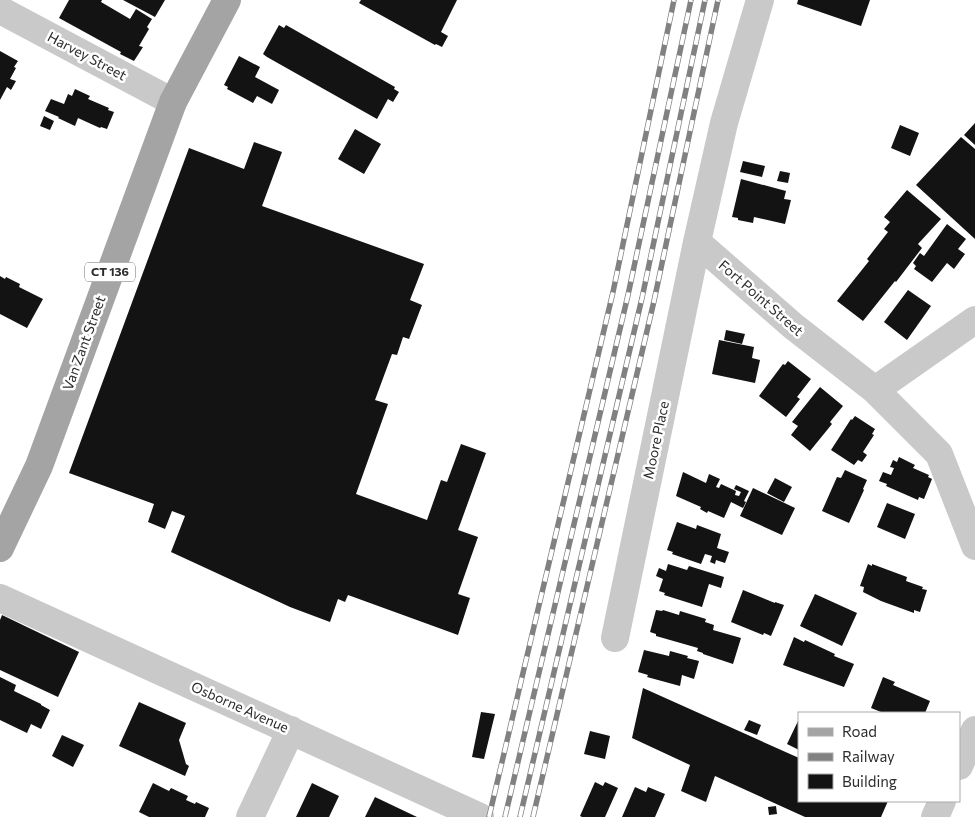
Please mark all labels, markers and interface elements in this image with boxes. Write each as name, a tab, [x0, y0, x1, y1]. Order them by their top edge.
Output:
street label: Harvey Street	[45, 28, 130, 84]
street label: Fort Point Street	[716, 256, 807, 339]
road number: CT 136	[85, 262, 135, 282]
street label: Van Zant Street	[59, 293, 109, 393]
street label: Moore Place	[639, 399, 672, 481]
street label: Osborne Avenue	[189, 677, 292, 736]
legend	[798, 712, 960, 802]
text: Road	[842, 722, 877, 740]
text: Railway	[842, 747, 895, 765]
text: Building	[842, 772, 897, 790]

